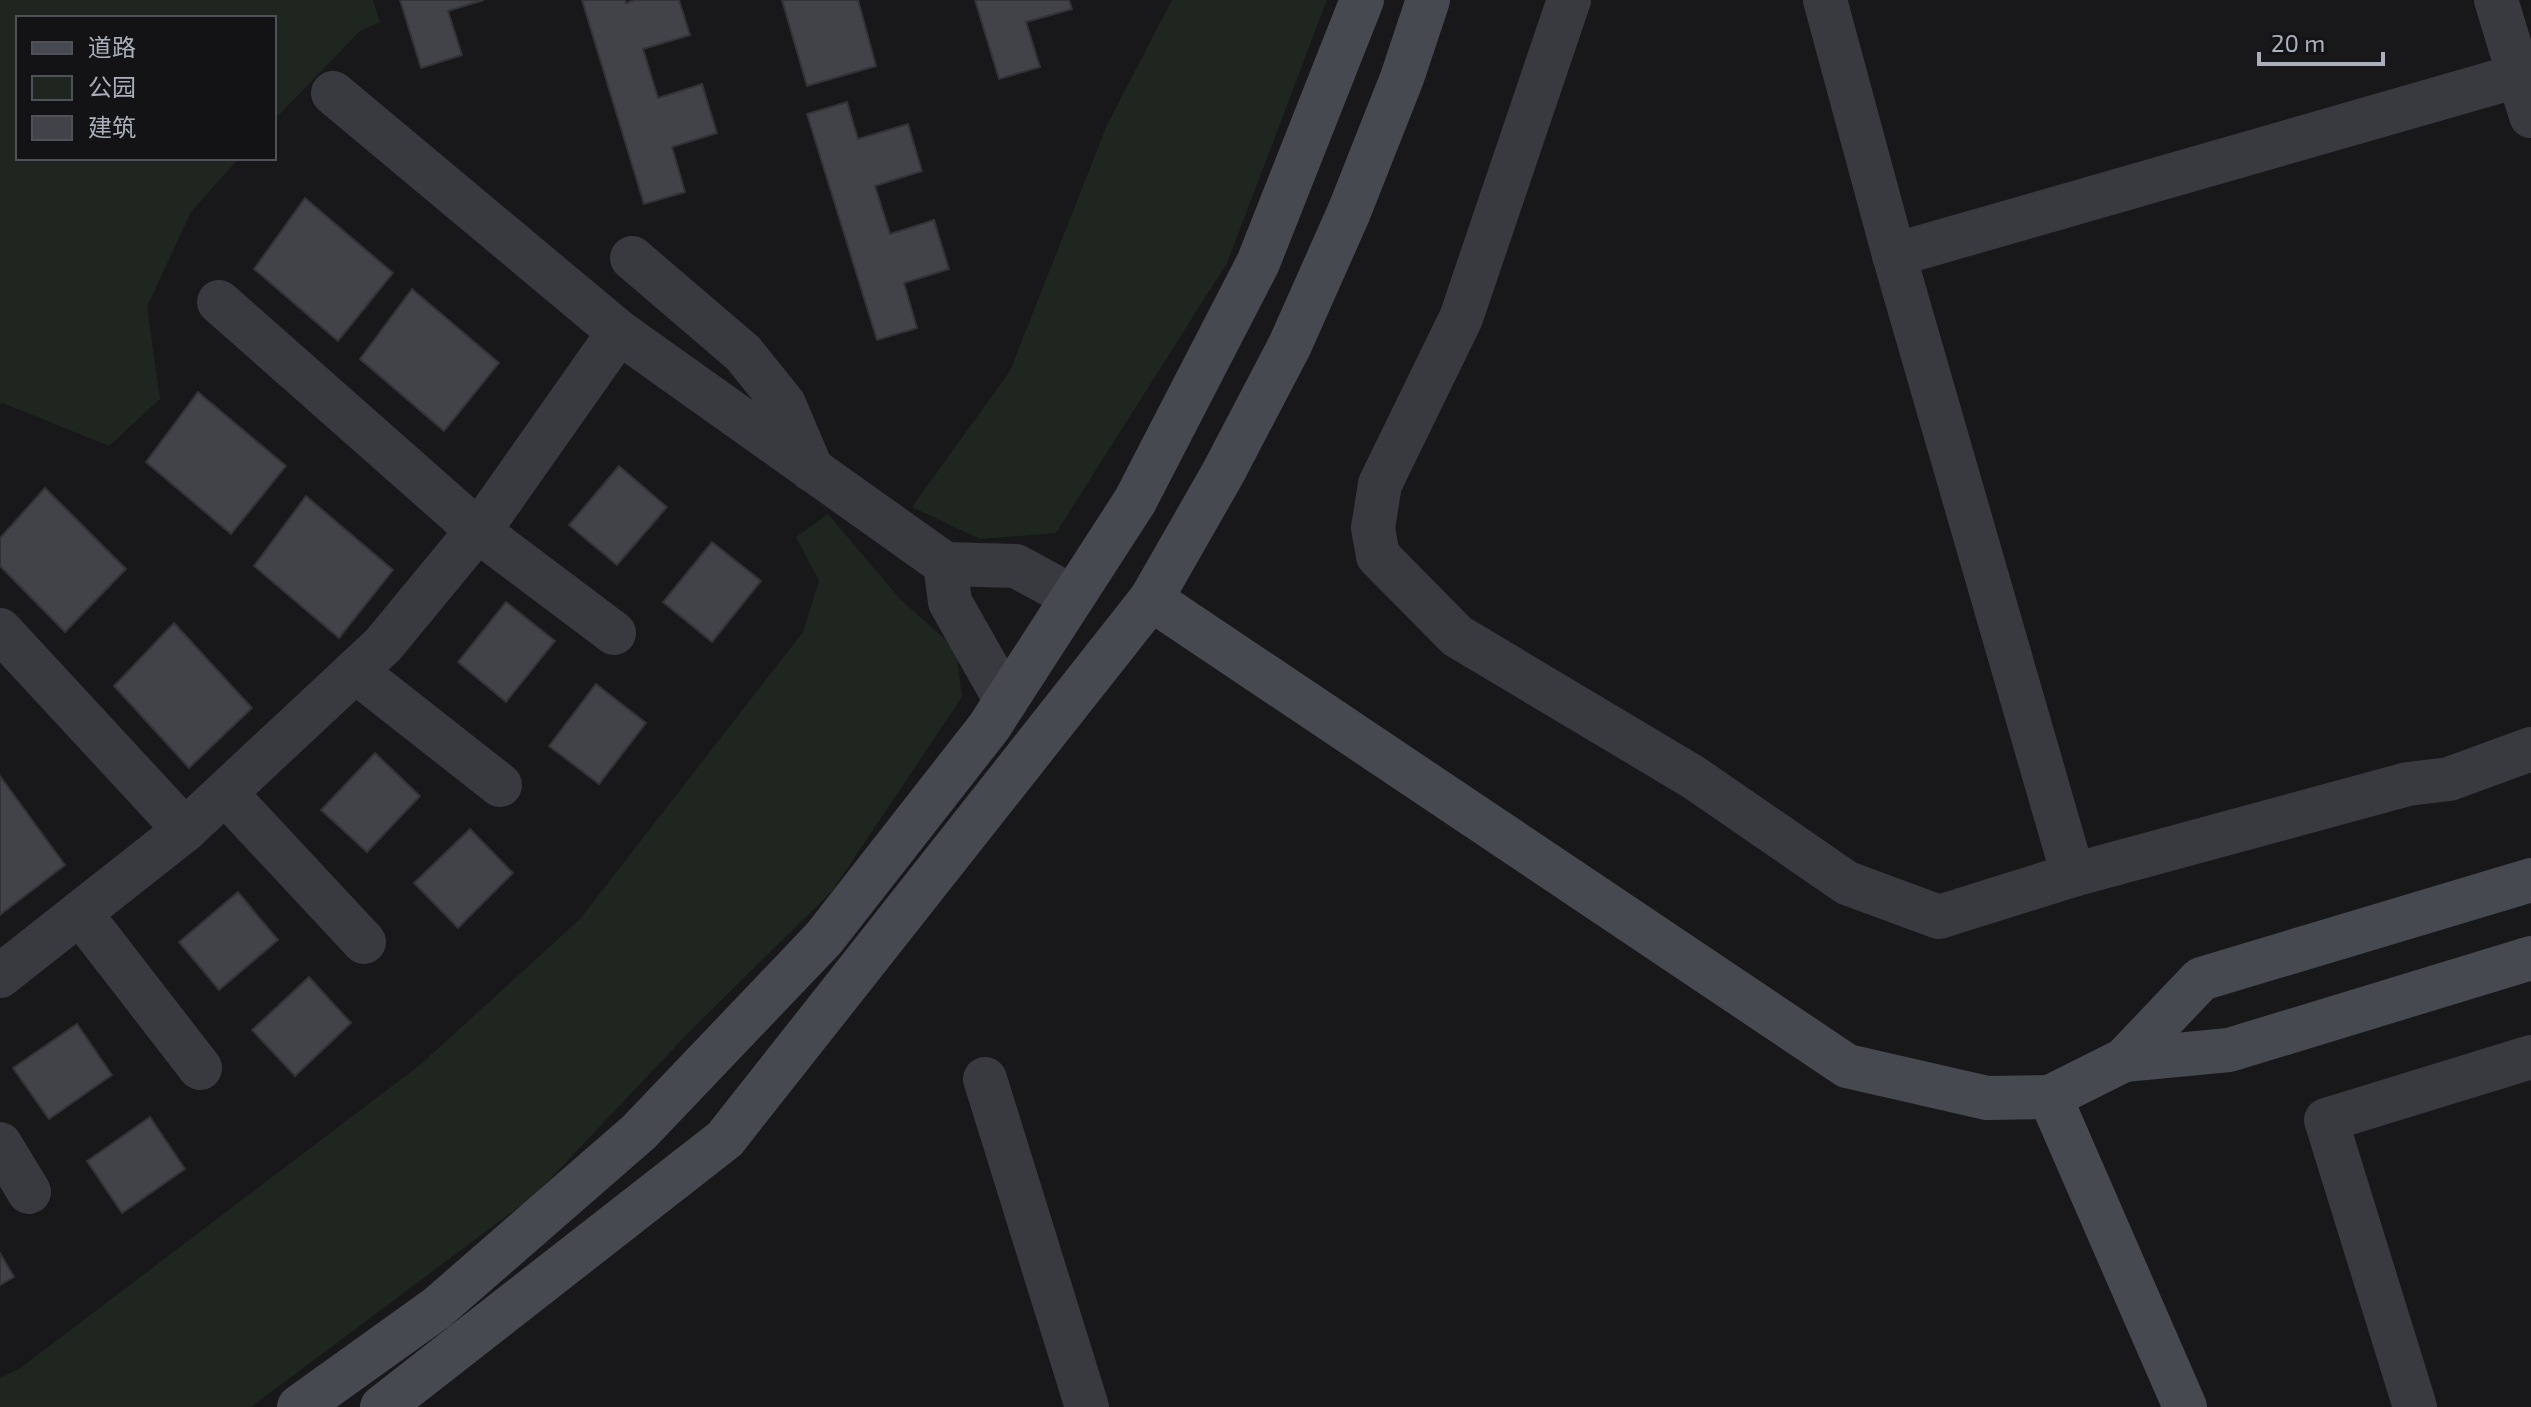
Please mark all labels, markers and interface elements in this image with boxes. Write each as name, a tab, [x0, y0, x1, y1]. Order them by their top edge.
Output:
legend	[16, 16, 276, 160]
scale bar	[2259, 16, 2383, 66]
text: 20 m	[2271, 28, 2325, 57]
text: 道路	[88, 32, 136, 61]
text: 公园	[88, 72, 136, 101]
text: 建筑	[88, 112, 136, 141]

